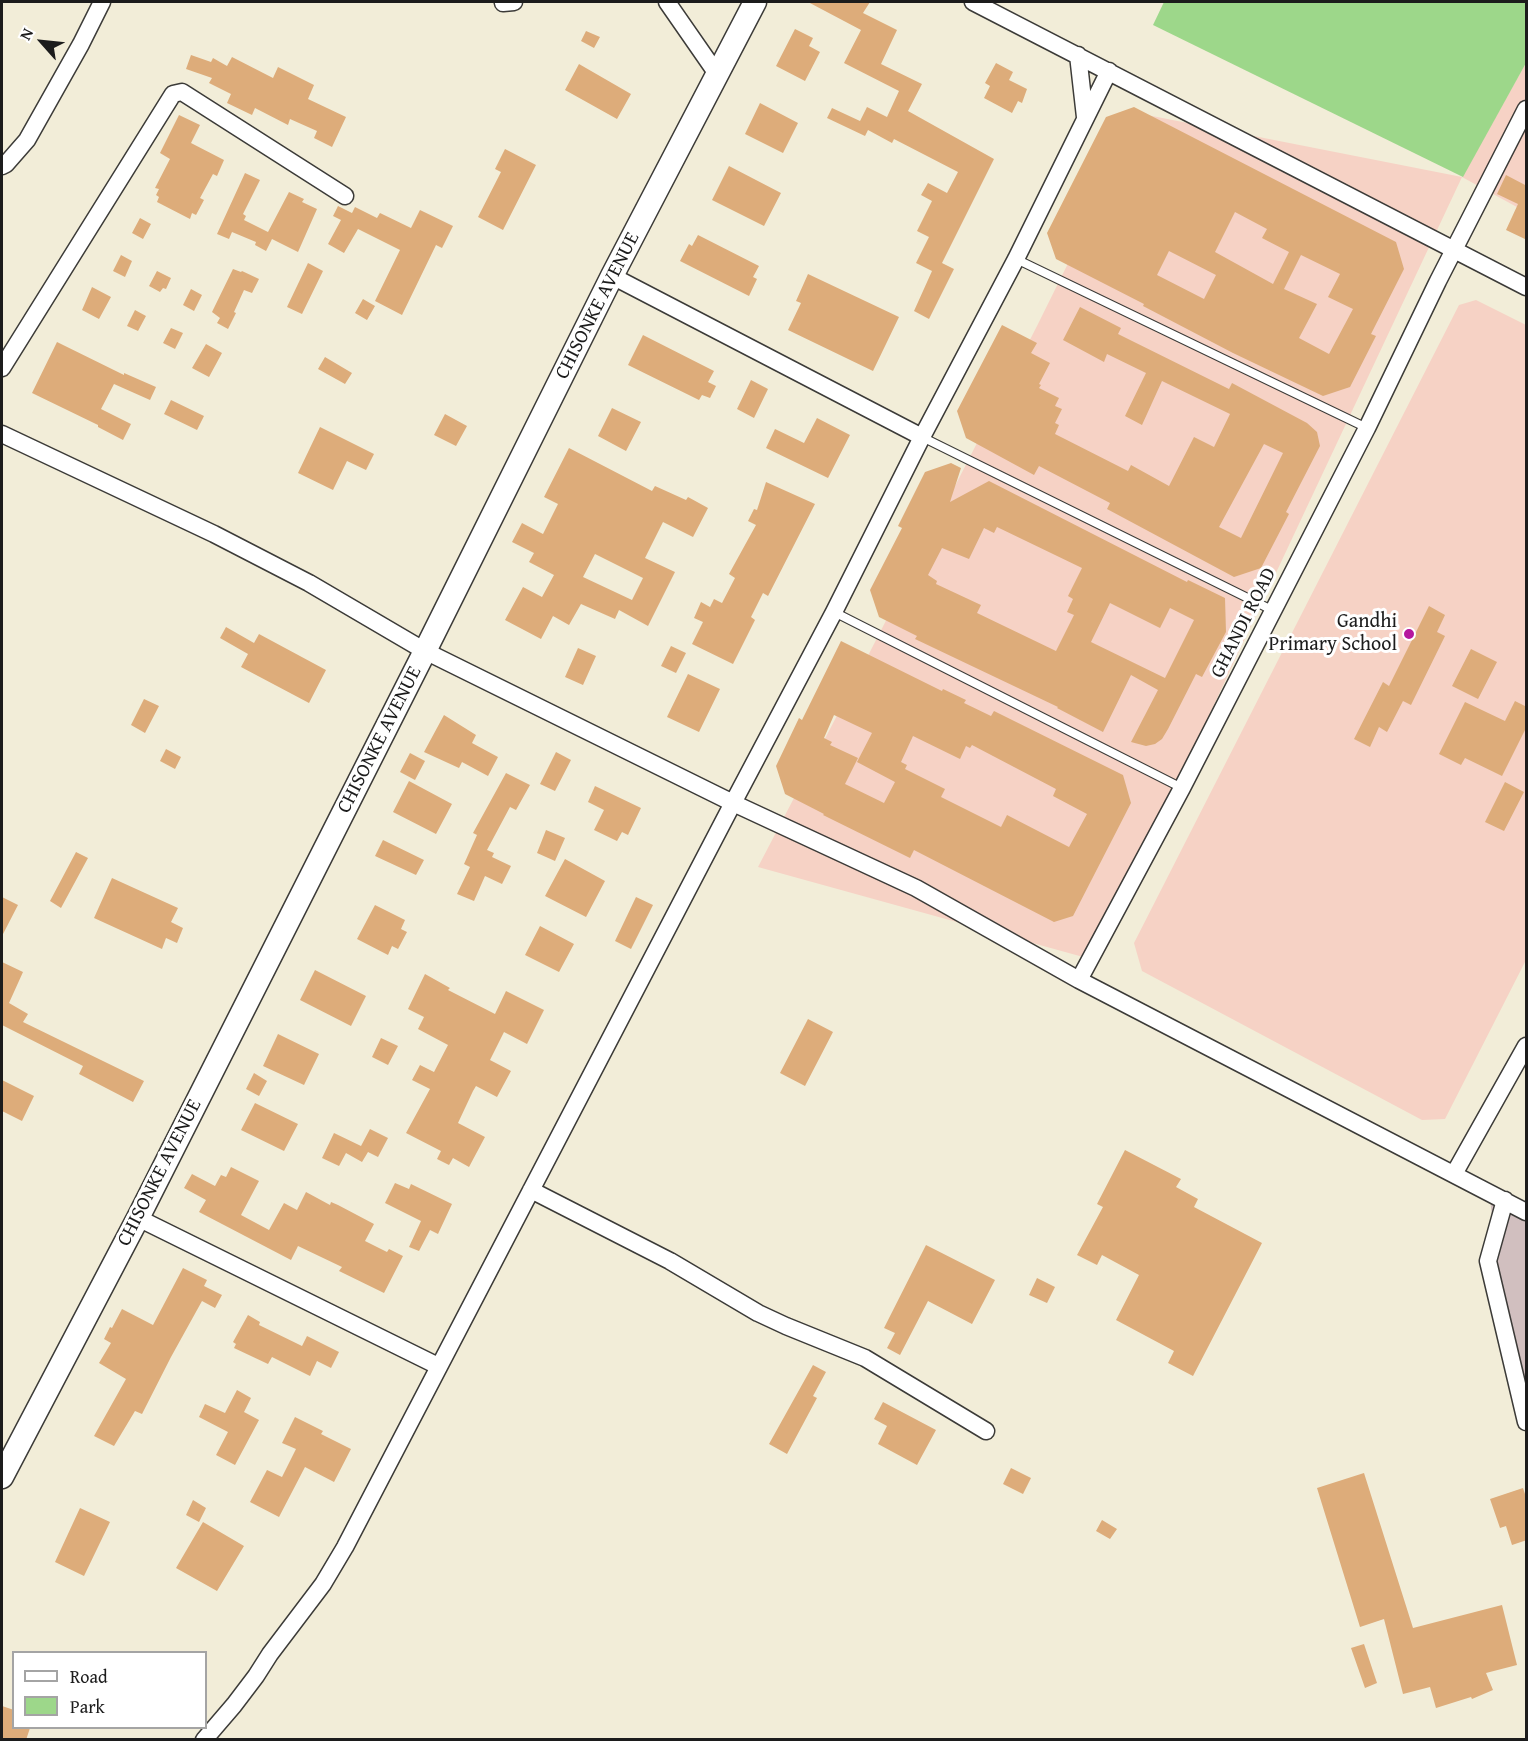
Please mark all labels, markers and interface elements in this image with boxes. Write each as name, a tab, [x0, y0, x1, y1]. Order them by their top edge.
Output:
north arrow	[12, 12, 72, 72]
text: N	[13, 24, 39, 44]
street label: CHISONKE AVENUE	[551, 228, 645, 384]
street label: GHANDI ROAD	[1206, 564, 1282, 682]
place label: Gandhi Primary School	[1268, 610, 1397, 657]
marker: Gandhi Primary School	[1402, 627, 1416, 641]
street label: CHISONKE AVENUE	[333, 662, 427, 818]
street label: CHISONKE AVENUE	[113, 1095, 207, 1251]
legend	[12, 1651, 207, 1729]
text: Road	[70, 1663, 108, 1690]
text: Park	[70, 1693, 105, 1720]

